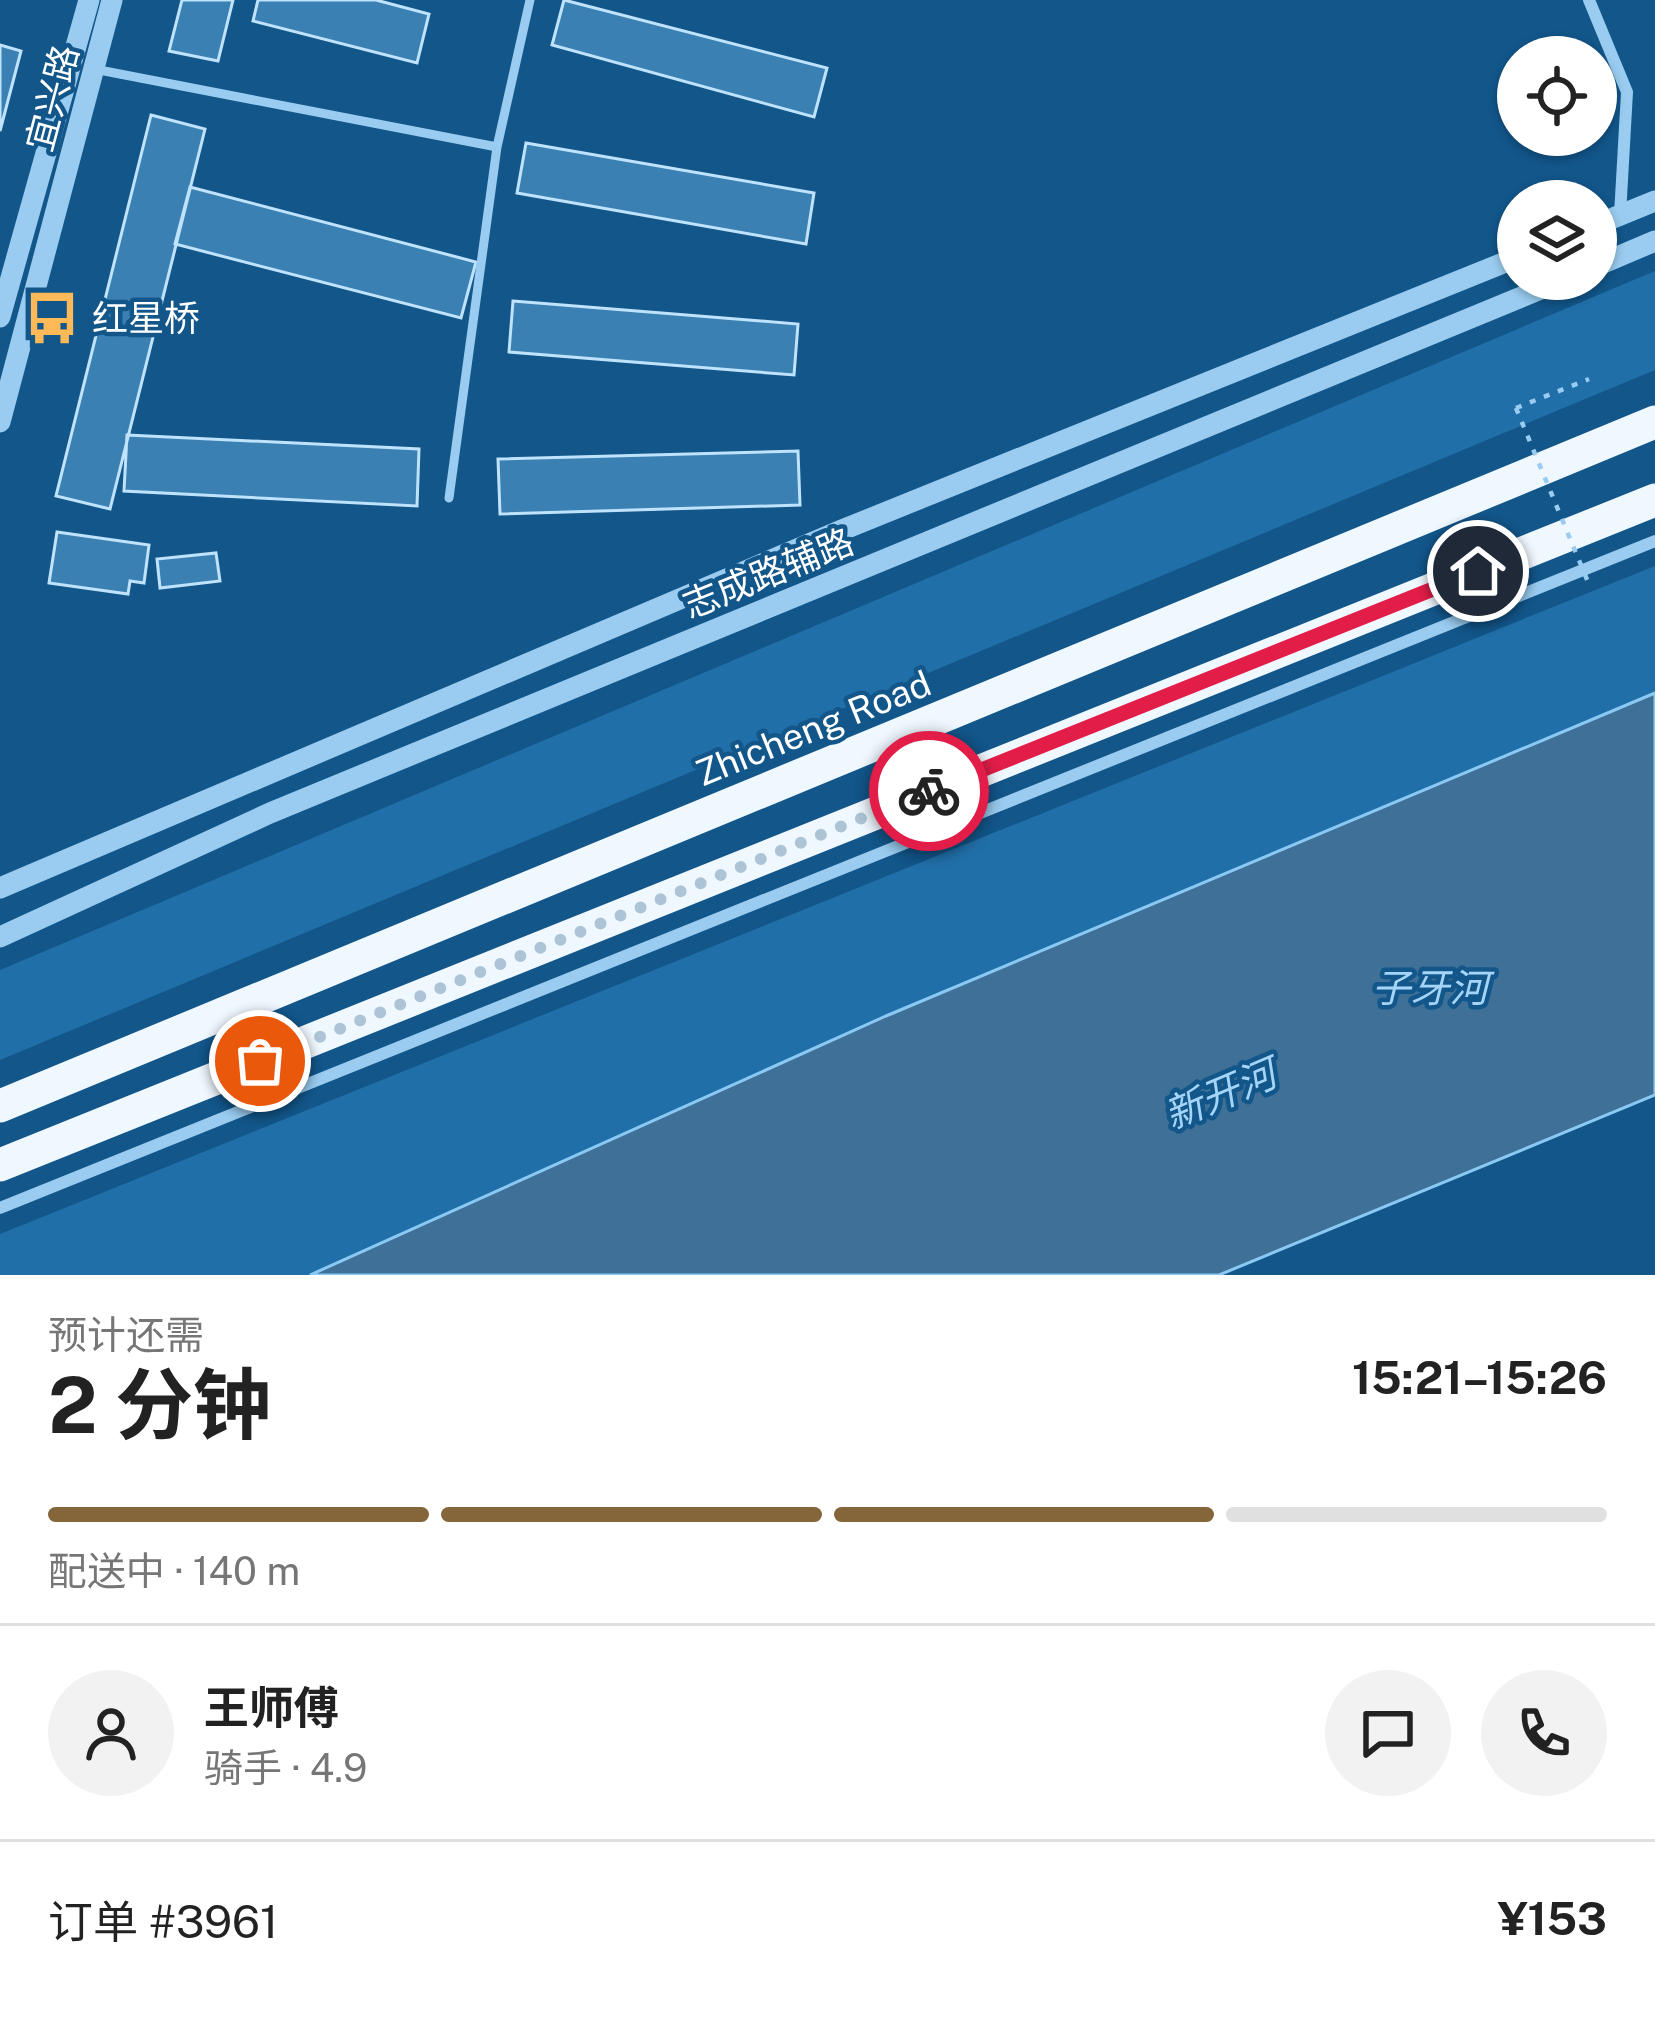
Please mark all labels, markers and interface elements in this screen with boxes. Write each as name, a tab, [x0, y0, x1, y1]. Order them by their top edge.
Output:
map controls	[1497, 36, 1617, 300]
button: locate	[1497, 36, 1617, 156]
street label: 宜兴路	[18, 40, 86, 156]
button: layers	[1497, 180, 1617, 300]
bus stop icon: 红星桥	[23, 289, 81, 347]
place label: 红星桥	[92, 297, 200, 339]
street label: 志成路辅路	[677, 520, 859, 626]
pin	[1427, 520, 1529, 622]
icon: home	[1445, 538, 1511, 604]
street label: Zhicheng Road	[689, 662, 937, 794]
courier	[869, 731, 989, 851]
icon: bike	[896, 758, 962, 824]
water label: 子牙河	[1371, 965, 1495, 1011]
pin	[209, 1010, 311, 1112]
icon: bag	[227, 1028, 293, 1094]
water label: 新开河	[1157, 1047, 1289, 1138]
text: 预计还需	[48, 1312, 204, 1358]
text: 15:21–15:26	[1352, 1351, 1607, 1404]
text: 2 分钟	[48, 1359, 271, 1451]
text: 配送中 · 140 m	[48, 1548, 300, 1594]
button: person	[48, 1670, 174, 1796]
button: chat	[1325, 1670, 1451, 1796]
button: phone	[1481, 1670, 1607, 1796]
text: 王师傅	[204, 1681, 339, 1734]
text: 骑手 · 4.9	[204, 1745, 367, 1791]
text: ¥153	[1498, 1892, 1607, 1945]
text: 订单 #3961	[48, 1895, 278, 1948]

